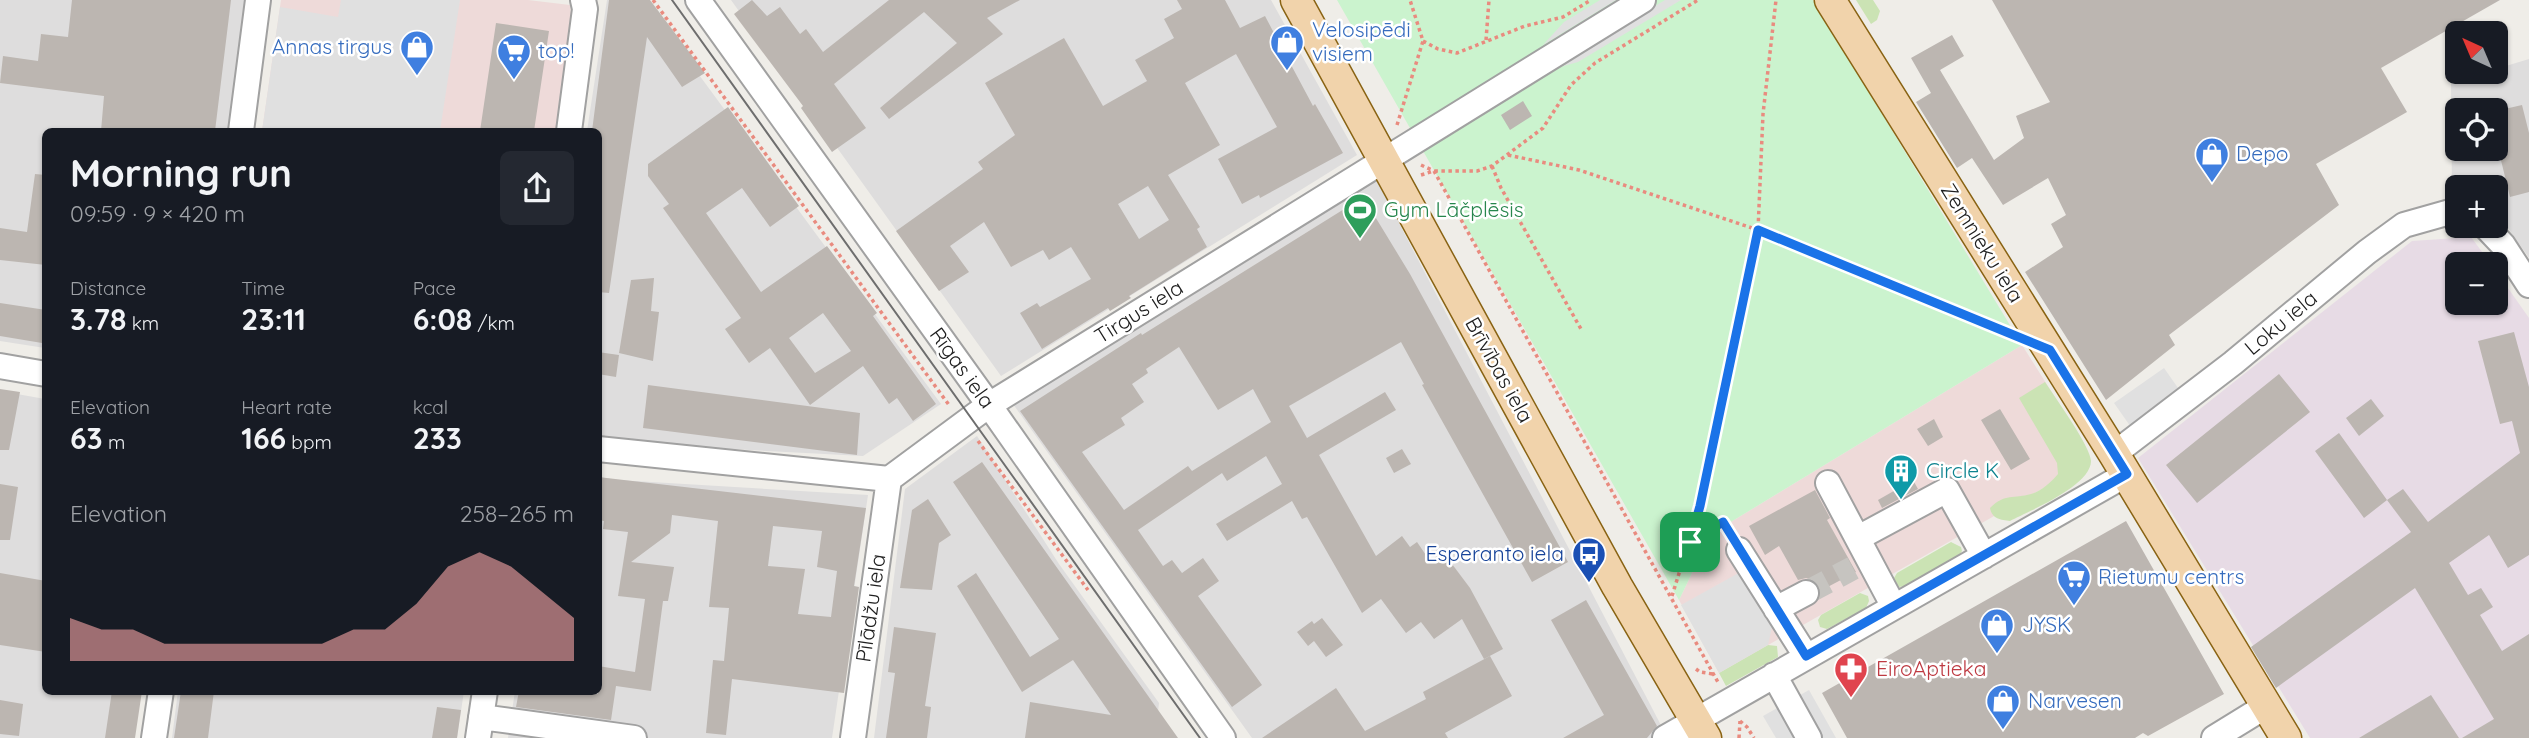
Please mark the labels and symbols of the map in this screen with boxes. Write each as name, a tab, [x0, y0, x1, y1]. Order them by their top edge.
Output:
place label: Velosipēdi visiem	[1312, 16, 1411, 66]
north arrow	[2445, 21, 2508, 84]
shop icon: Velosipēdi visiem	[1268, 23, 1306, 72]
shop icon: Annas tirgus	[398, 28, 436, 77]
supermarket icon: top!	[495, 32, 533, 81]
place label: Annas tirgus	[272, 33, 392, 59]
place label: top!	[538, 37, 574, 63]
shop icon: Depo	[2193, 135, 2231, 184]
place label: Depo	[2236, 140, 2289, 166]
street label: Zemnieku iela	[1936, 178, 2030, 307]
sports icon: Gym Lāčplēsis	[1341, 191, 1379, 240]
place label: Gym Lāčplēsis	[1384, 196, 1524, 222]
street label: Tirgus iela	[1089, 274, 1187, 348]
street label: Loku iela	[2239, 284, 2322, 360]
street label: Brīvības iela	[1460, 312, 1540, 427]
street label: Rīgas iela	[925, 322, 1001, 413]
building icon: Circle K	[1882, 452, 1920, 501]
place label: Circle K	[1926, 457, 1999, 483]
pin	[1660, 512, 1720, 572]
bus stop icon: Esperanto iela	[1570, 535, 1608, 584]
place label: Esperanto iela	[1426, 540, 1564, 566]
street label: Pīlādžu iela	[850, 552, 890, 664]
supermarket icon: Rietumu centrs	[2055, 558, 2093, 607]
place label: Rietumu centrs	[2098, 563, 2244, 589]
shop icon: JYSK	[1978, 606, 2016, 655]
place label: JYSK	[2022, 611, 2071, 637]
pharmacy icon: EiroAptieka	[1832, 650, 1870, 699]
place label: EiroAptieka	[1876, 655, 1986, 681]
shop icon: Narvesen	[1984, 682, 2022, 731]
place label: Narvesen	[2028, 687, 2122, 713]

